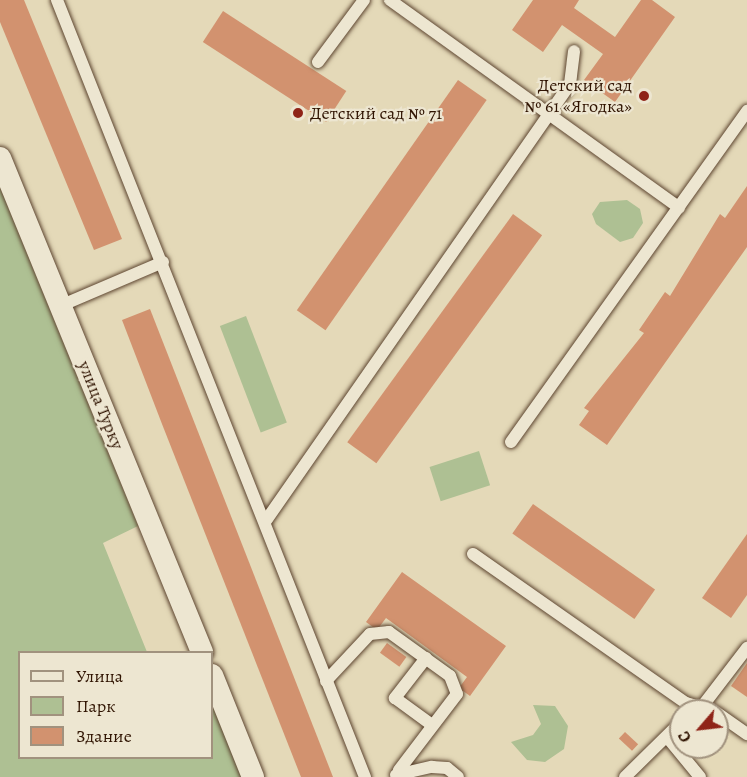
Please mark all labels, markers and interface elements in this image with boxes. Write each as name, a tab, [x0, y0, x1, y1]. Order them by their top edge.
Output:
place label: Детский сад № 61 «Ягодка»	[524, 75, 632, 118]
marker: Детский сад № 61 «Ягодка»	[637, 89, 651, 103]
place label: Детский сад № 71	[310, 102, 442, 124]
marker: Детский сад № 71	[291, 106, 305, 120]
street label: улица Турку	[73, 358, 129, 452]
legend	[18, 651, 213, 759]
text: Улица	[76, 664, 123, 688]
text: Парк	[76, 694, 116, 718]
north arrow	[669, 699, 729, 759]
text: Здание	[76, 724, 132, 748]
text: С	[673, 727, 697, 746]

